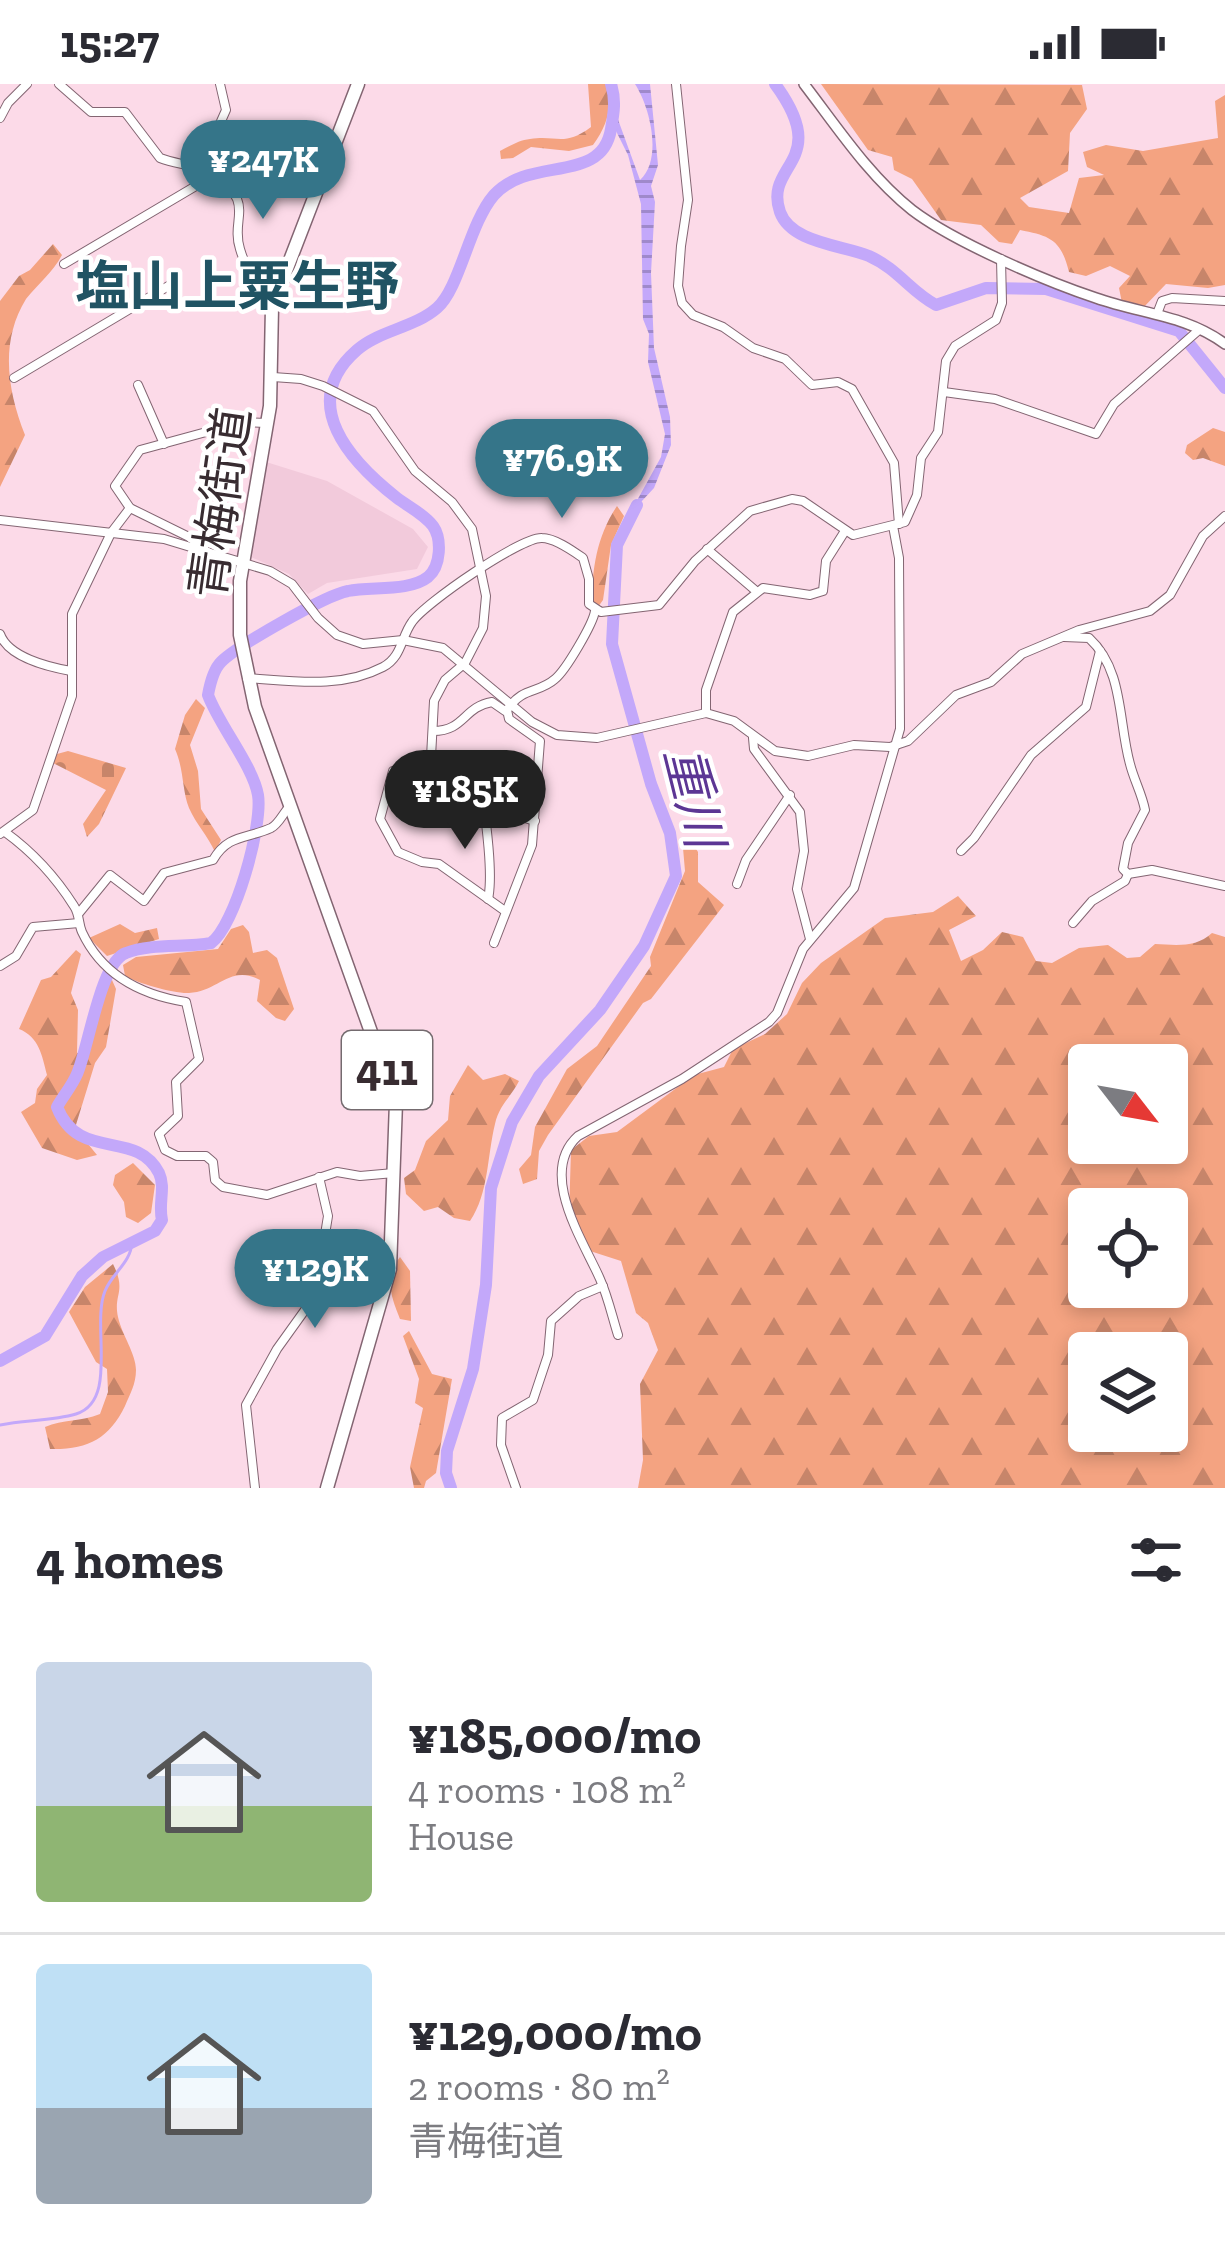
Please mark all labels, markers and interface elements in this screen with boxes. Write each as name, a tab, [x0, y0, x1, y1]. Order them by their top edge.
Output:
text: 15:27	[60, 15, 159, 69]
pin: ¥247K	[179, 120, 347, 222]
text: ¥247K	[207, 135, 319, 182]
district label: 塩山上粟生野	[75, 254, 399, 319]
street label: 青梅街道	[178, 404, 262, 602]
pin: ¥76.9K	[464, 419, 660, 521]
text: ¥76.9K	[502, 434, 622, 481]
water label: 重川	[652, 740, 737, 859]
pin: ¥185K	[381, 750, 549, 852]
text: ¥185K	[412, 765, 518, 812]
road number: 411	[342, 1031, 432, 1109]
north arrow	[1068, 1044, 1188, 1164]
map controls	[1068, 1044, 1188, 1452]
button: locate	[1068, 1188, 1188, 1308]
pin: ¥129K	[231, 1229, 399, 1331]
text: ¥129K	[261, 1244, 369, 1291]
button: layers	[1068, 1332, 1188, 1452]
icon: filters	[1123, 1527, 1189, 1593]
text: 4 homes	[36, 1530, 224, 1591]
text: ¥185,000/mo	[408, 1705, 701, 1766]
icon: home	[132, 1710, 276, 1854]
text: 4 rooms · 108 m²	[408, 1766, 686, 1813]
text: House	[408, 1813, 514, 1860]
text: ¥129,000/mo	[408, 2002, 702, 2063]
icon: home	[132, 2012, 276, 2156]
text: 2 rooms · 80 m²	[408, 2063, 670, 2110]
text: 青梅街道	[408, 2118, 564, 2165]

